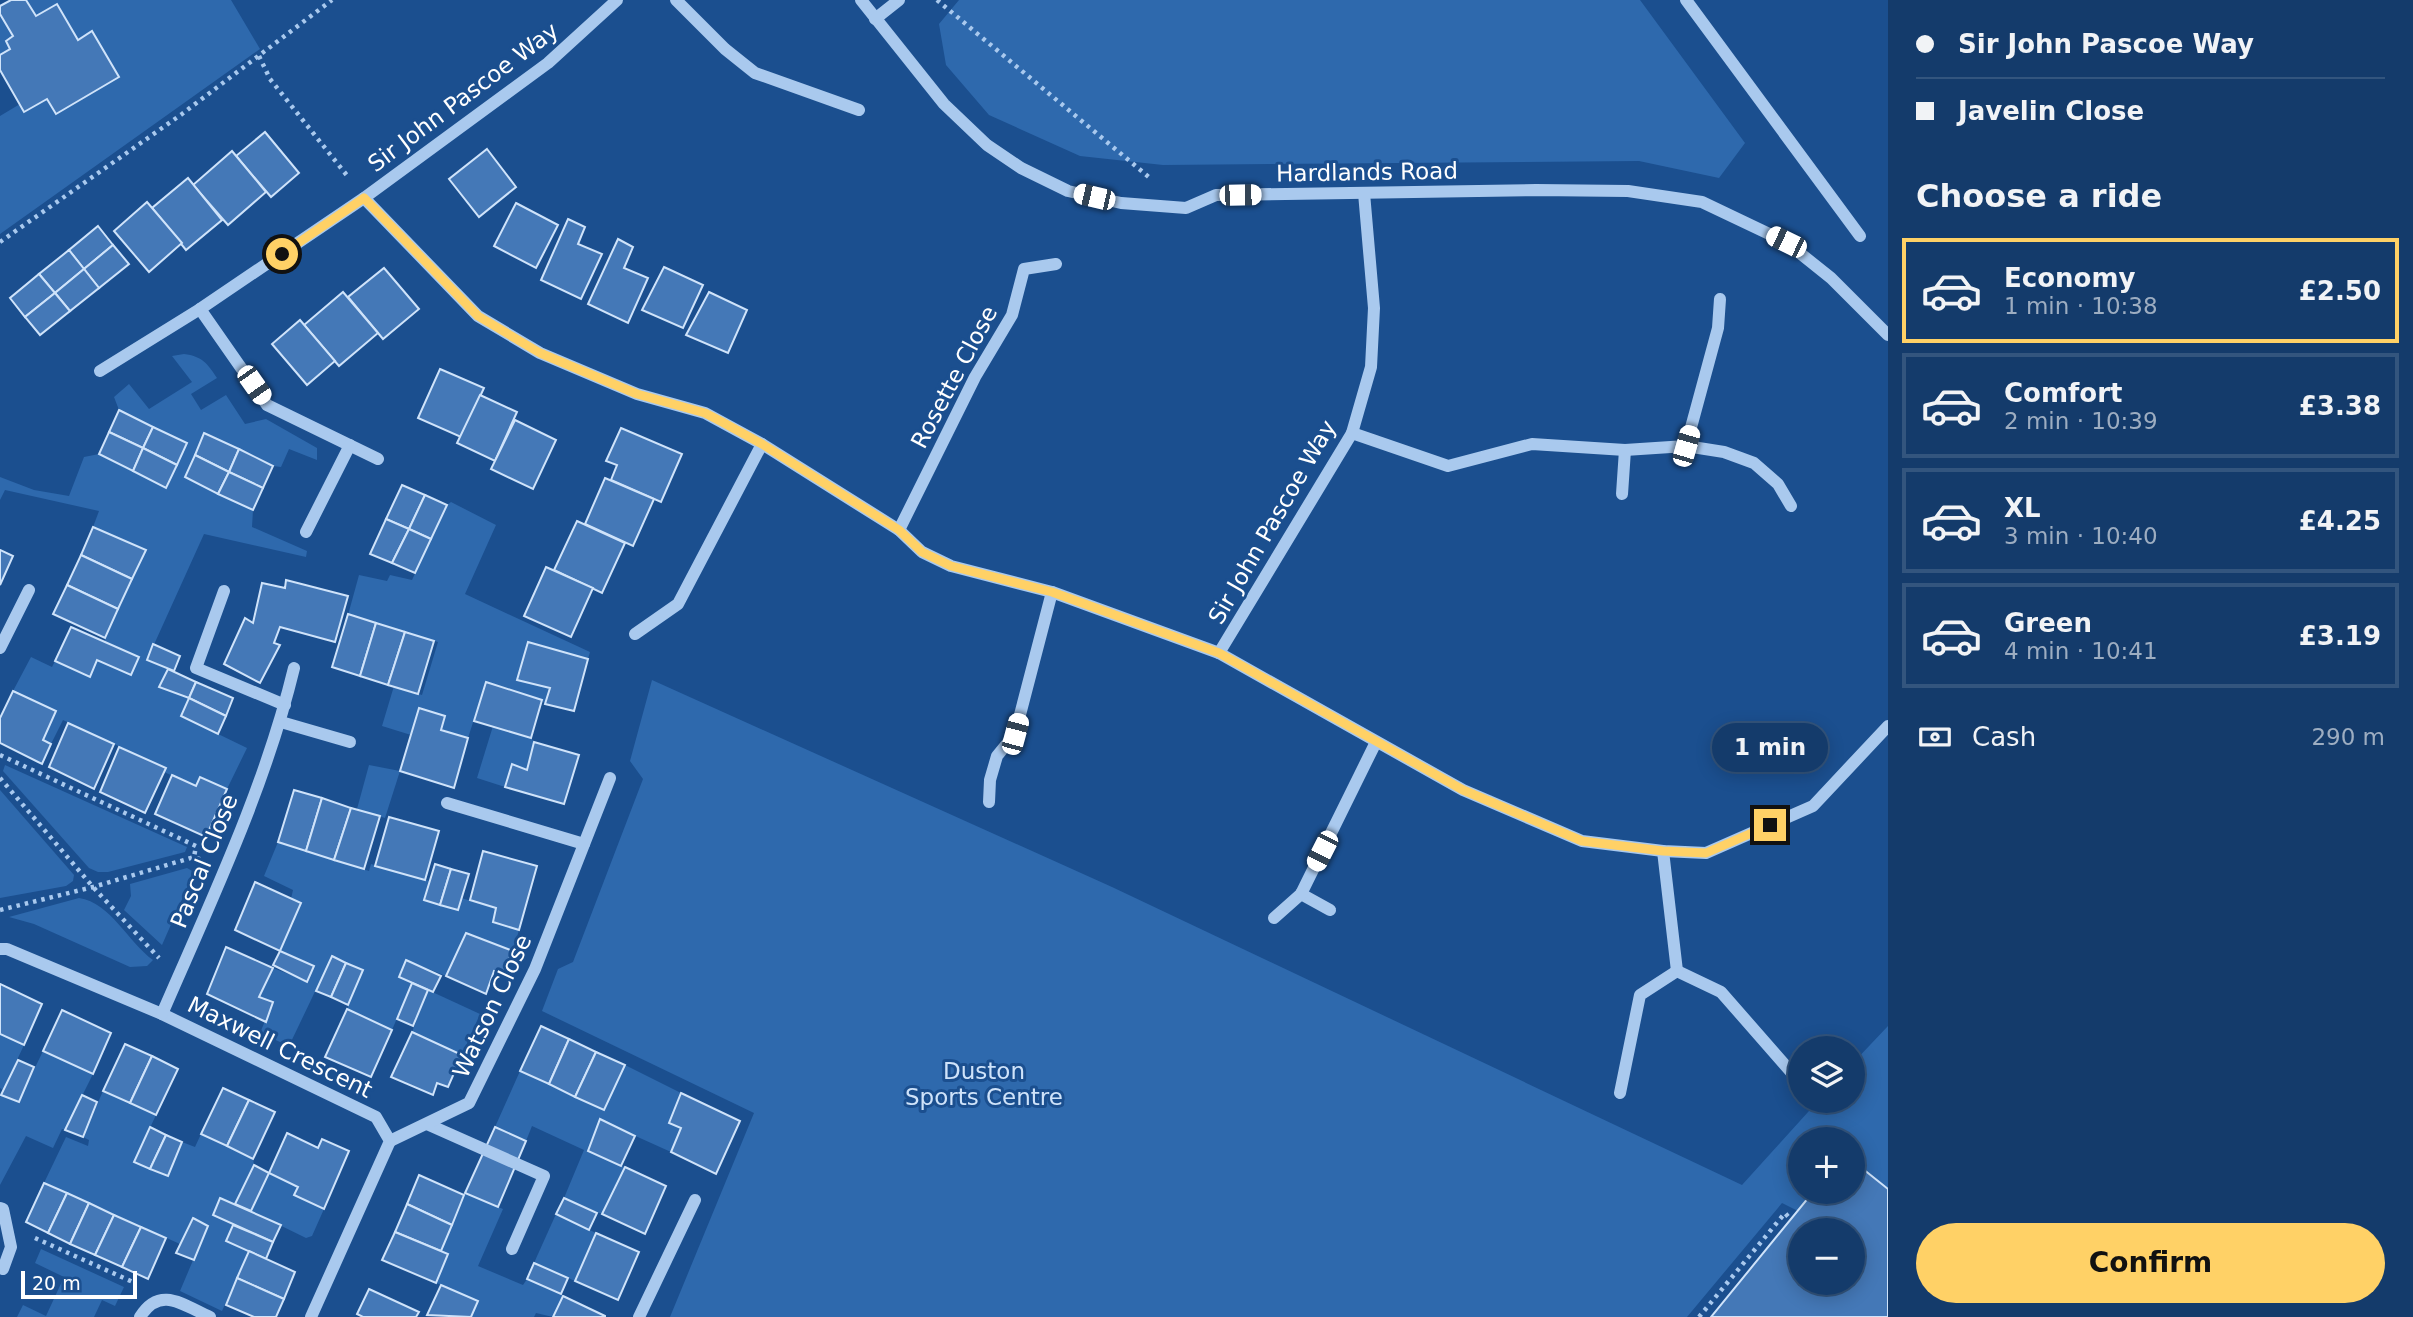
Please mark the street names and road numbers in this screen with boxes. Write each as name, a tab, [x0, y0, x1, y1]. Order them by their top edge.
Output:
street label: Sir John Pascoe Way	[363, 17, 563, 177]
street label: Hardlands Road	[1276, 157, 1458, 187]
street label: Rosette Close	[906, 301, 1002, 453]
street label: Sir John Pascoe Way	[1203, 415, 1341, 629]
street label: Pascal Close	[165, 790, 243, 932]
street label: Watson Close	[447, 930, 537, 1082]
street label: Maxwell Crescent	[183, 991, 377, 1103]

